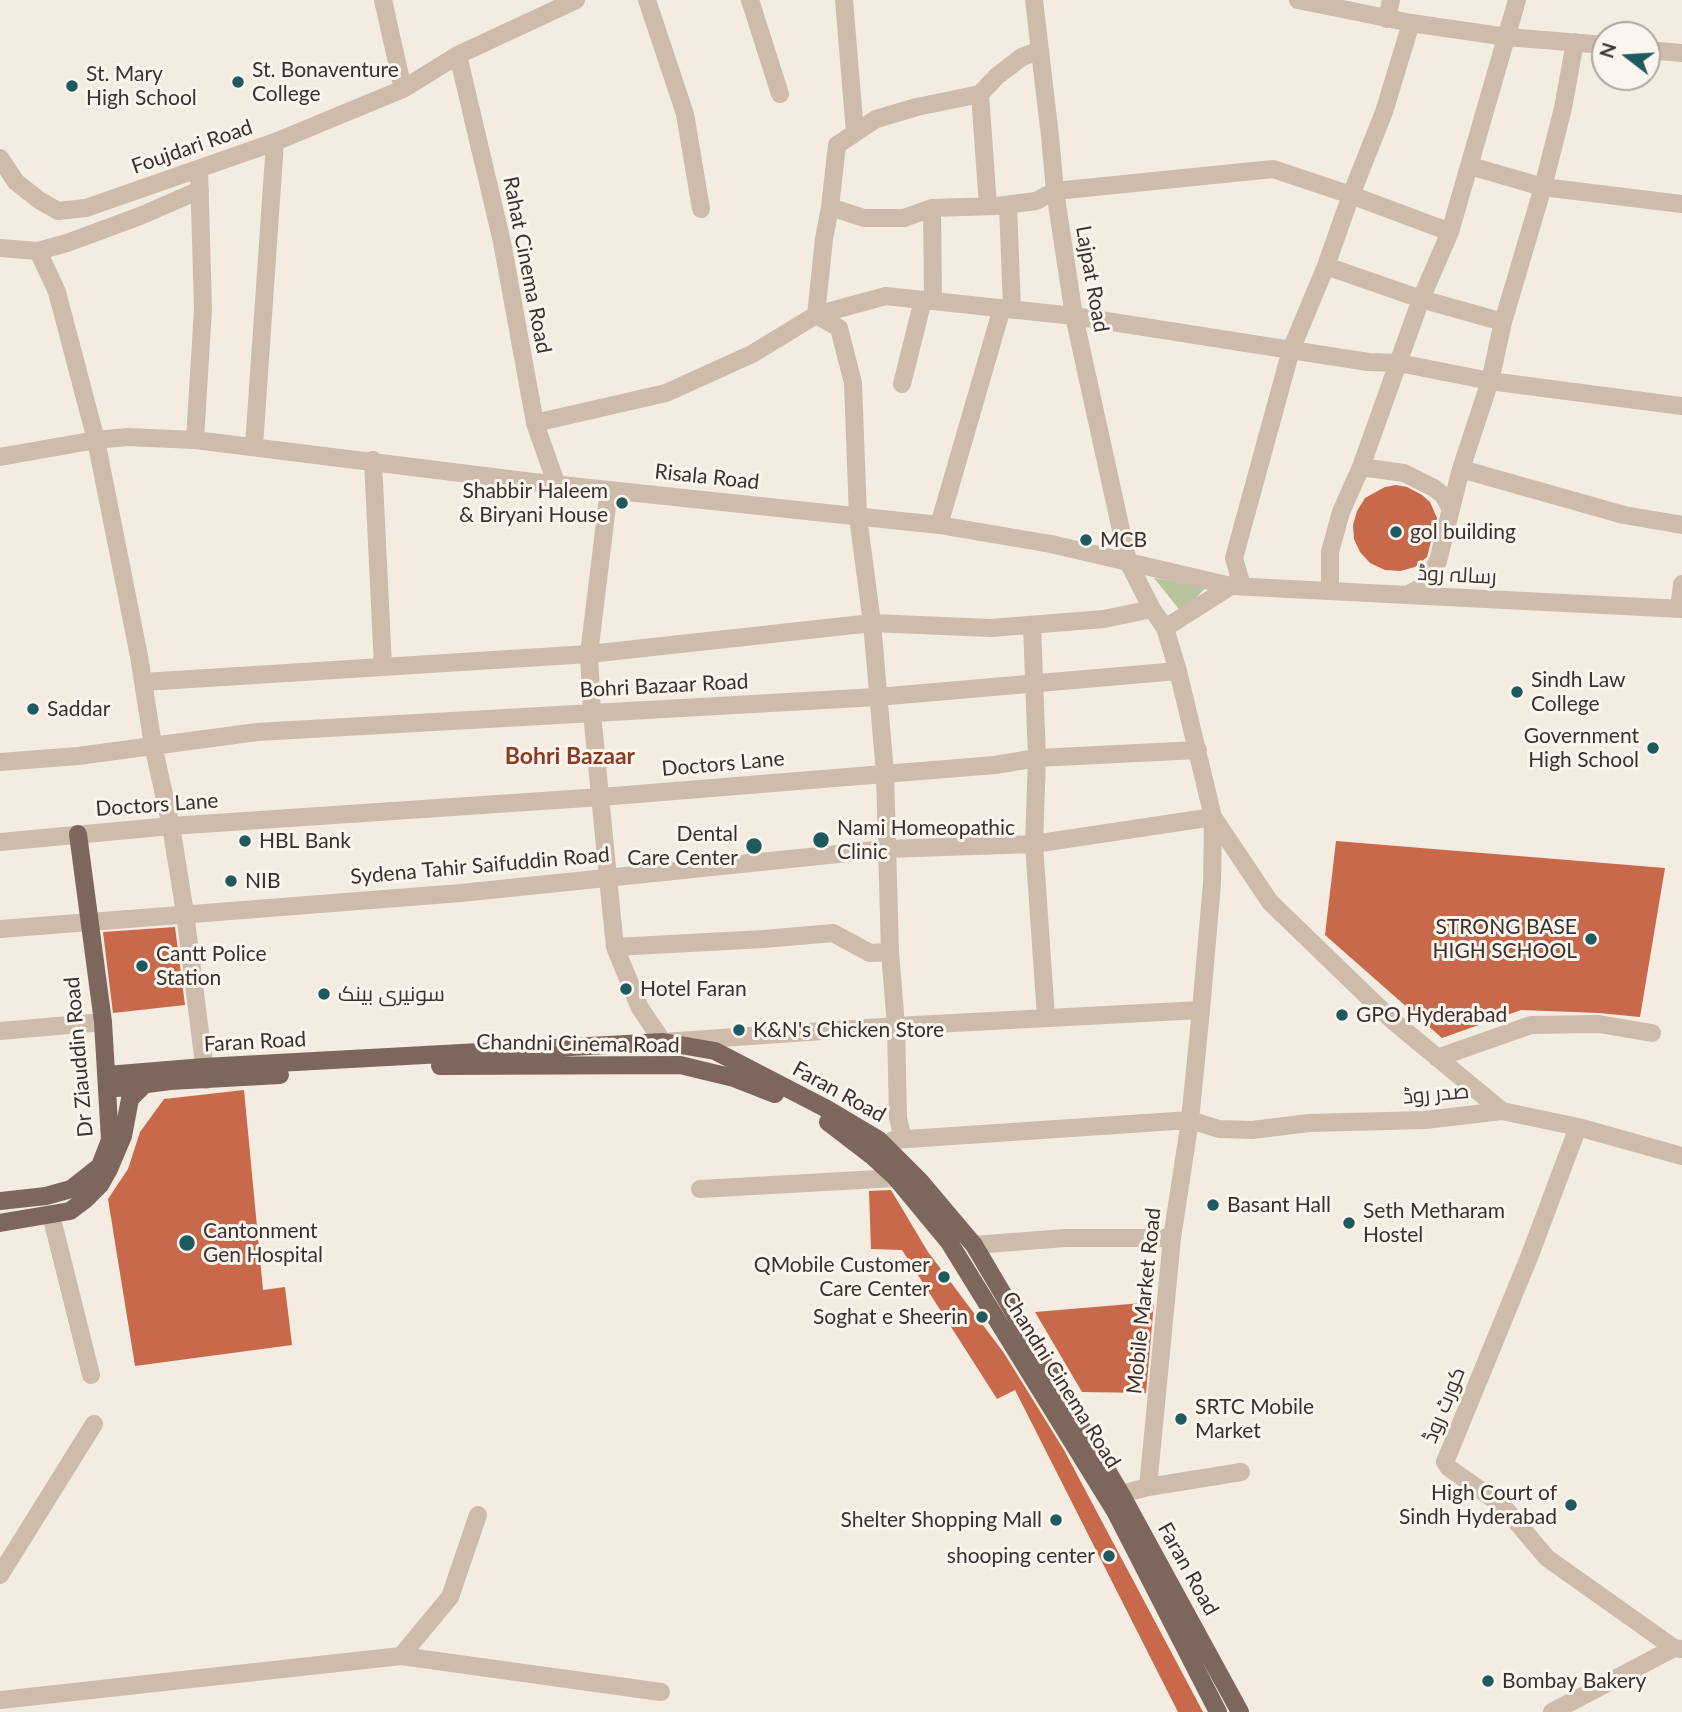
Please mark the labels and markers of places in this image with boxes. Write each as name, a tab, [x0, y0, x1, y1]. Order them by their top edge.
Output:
place label: St. Bonaventure College	[252, 57, 399, 107]
place label: St. Mary High School	[86, 61, 197, 111]
marker: St. Bonaventure College	[230, 74, 246, 90]
marker: St. Mary High School	[64, 78, 80, 94]
place label: Shabbir Haleem & Biryani House	[459, 478, 608, 528]
marker: Shabbir Haleem & Biryani House	[614, 495, 630, 511]
place label: gol building	[1410, 519, 1516, 545]
marker: gol building	[1388, 524, 1404, 540]
place label: MCB	[1100, 527, 1147, 553]
marker: MCB	[1078, 532, 1094, 548]
place label: Sindh Law College	[1531, 667, 1626, 717]
marker: Sindh Law College	[1509, 684, 1525, 700]
place label: Saddar	[47, 696, 110, 722]
marker: Saddar	[25, 701, 41, 717]
place label: Government High School	[1524, 723, 1639, 773]
marker: Government High School	[1645, 740, 1661, 756]
place label: Nami Homeopathic Clinic	[837, 815, 1015, 865]
place label: Dental Care Center	[627, 821, 738, 871]
place label: HBL Bank	[259, 828, 351, 854]
marker: Nami Homeopathic Clinic	[811, 830, 831, 850]
marker: HBL Bank	[237, 833, 253, 849]
marker: Dental Care Center	[744, 836, 764, 856]
place label: NIB	[245, 868, 280, 894]
marker: NIB	[223, 873, 239, 889]
place label: STRONG BASE HIGH SCHOOL	[1432, 914, 1577, 964]
marker: STRONG BASE HIGH SCHOOL	[1583, 931, 1599, 947]
place label: Cantt Police Station	[156, 941, 267, 991]
marker: Cantt Police Station	[134, 958, 150, 974]
place label: Hotel Faran	[640, 976, 747, 1002]
place label: سونیری بینک	[338, 981, 445, 1007]
marker: Hotel Faran	[618, 981, 634, 997]
marker: سونیری بینک	[316, 986, 332, 1002]
place label: GPO Hyderabad	[1356, 1002, 1507, 1028]
marker: GPO Hyderabad	[1334, 1007, 1350, 1023]
place label: K&N's Chicken Store	[753, 1017, 944, 1043]
marker: K&N's Chicken Store	[731, 1022, 747, 1038]
place label: Basant Hall	[1227, 1192, 1331, 1218]
marker: Basant Hall	[1205, 1197, 1221, 1213]
place label: Seth Metharam Hostel	[1363, 1198, 1505, 1248]
marker: Seth Metharam Hostel	[1341, 1215, 1357, 1231]
place label: Cantonment Gen Hospital	[203, 1218, 323, 1268]
marker: Cantonment Gen Hospital	[177, 1233, 197, 1253]
place label: QMobile Customer Care Center	[754, 1252, 930, 1302]
marker: QMobile Customer Care Center	[936, 1269, 952, 1285]
place label: Soghat e Sheerin	[813, 1304, 968, 1330]
marker: Soghat e Sheerin	[974, 1309, 990, 1325]
place label: SRTC Mobile Market	[1195, 1394, 1314, 1444]
marker: SRTC Mobile Market	[1173, 1411, 1189, 1427]
place label: High Court of Sindh Hyderabad	[1399, 1480, 1557, 1530]
marker: High Court of Sindh Hyderabad	[1563, 1497, 1579, 1513]
place label: Shelter Shopping Mall	[840, 1507, 1042, 1533]
marker: Shelter Shopping Mall	[1048, 1512, 1064, 1528]
place label: shooping center	[947, 1543, 1095, 1569]
marker: shooping center	[1101, 1548, 1117, 1564]
place label: Bombay Bakery	[1502, 1668, 1646, 1694]
marker: Bombay Bakery	[1480, 1673, 1496, 1689]

